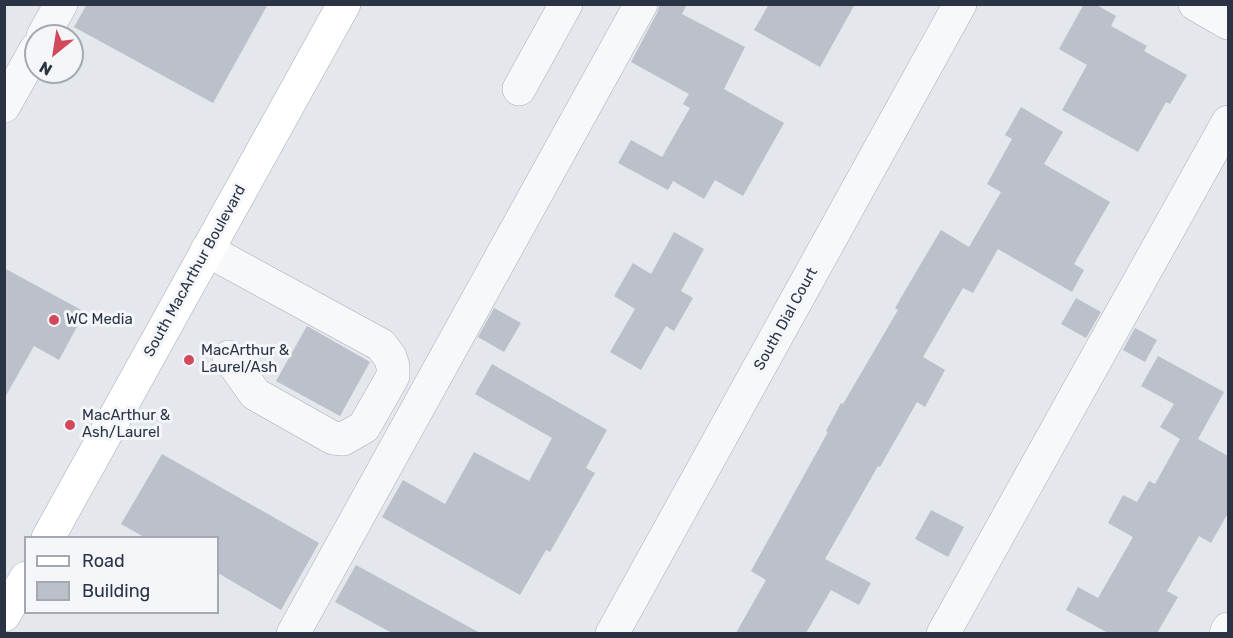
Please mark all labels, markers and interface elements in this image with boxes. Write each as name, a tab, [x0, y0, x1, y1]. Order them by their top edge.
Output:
north arrow	[24, 24, 84, 84]
text: N	[36, 57, 55, 79]
street label: South MacArthur Boulevard	[140, 182, 250, 360]
street label: South Dial Court	[750, 265, 822, 373]
place label: WC Media	[66, 311, 133, 329]
marker: WC Media	[47, 313, 61, 327]
place label: MacArthur & Laurel/Ash	[201, 342, 289, 377]
marker: MacArthur & Laurel/Ash	[182, 353, 196, 367]
place label: MacArthur & Ash/Laurel	[82, 407, 170, 442]
marker: MacArthur & Ash/Laurel	[63, 418, 77, 432]
legend	[24, 536, 219, 614]
text: Road	[82, 550, 125, 572]
text: Building	[82, 580, 150, 602]

